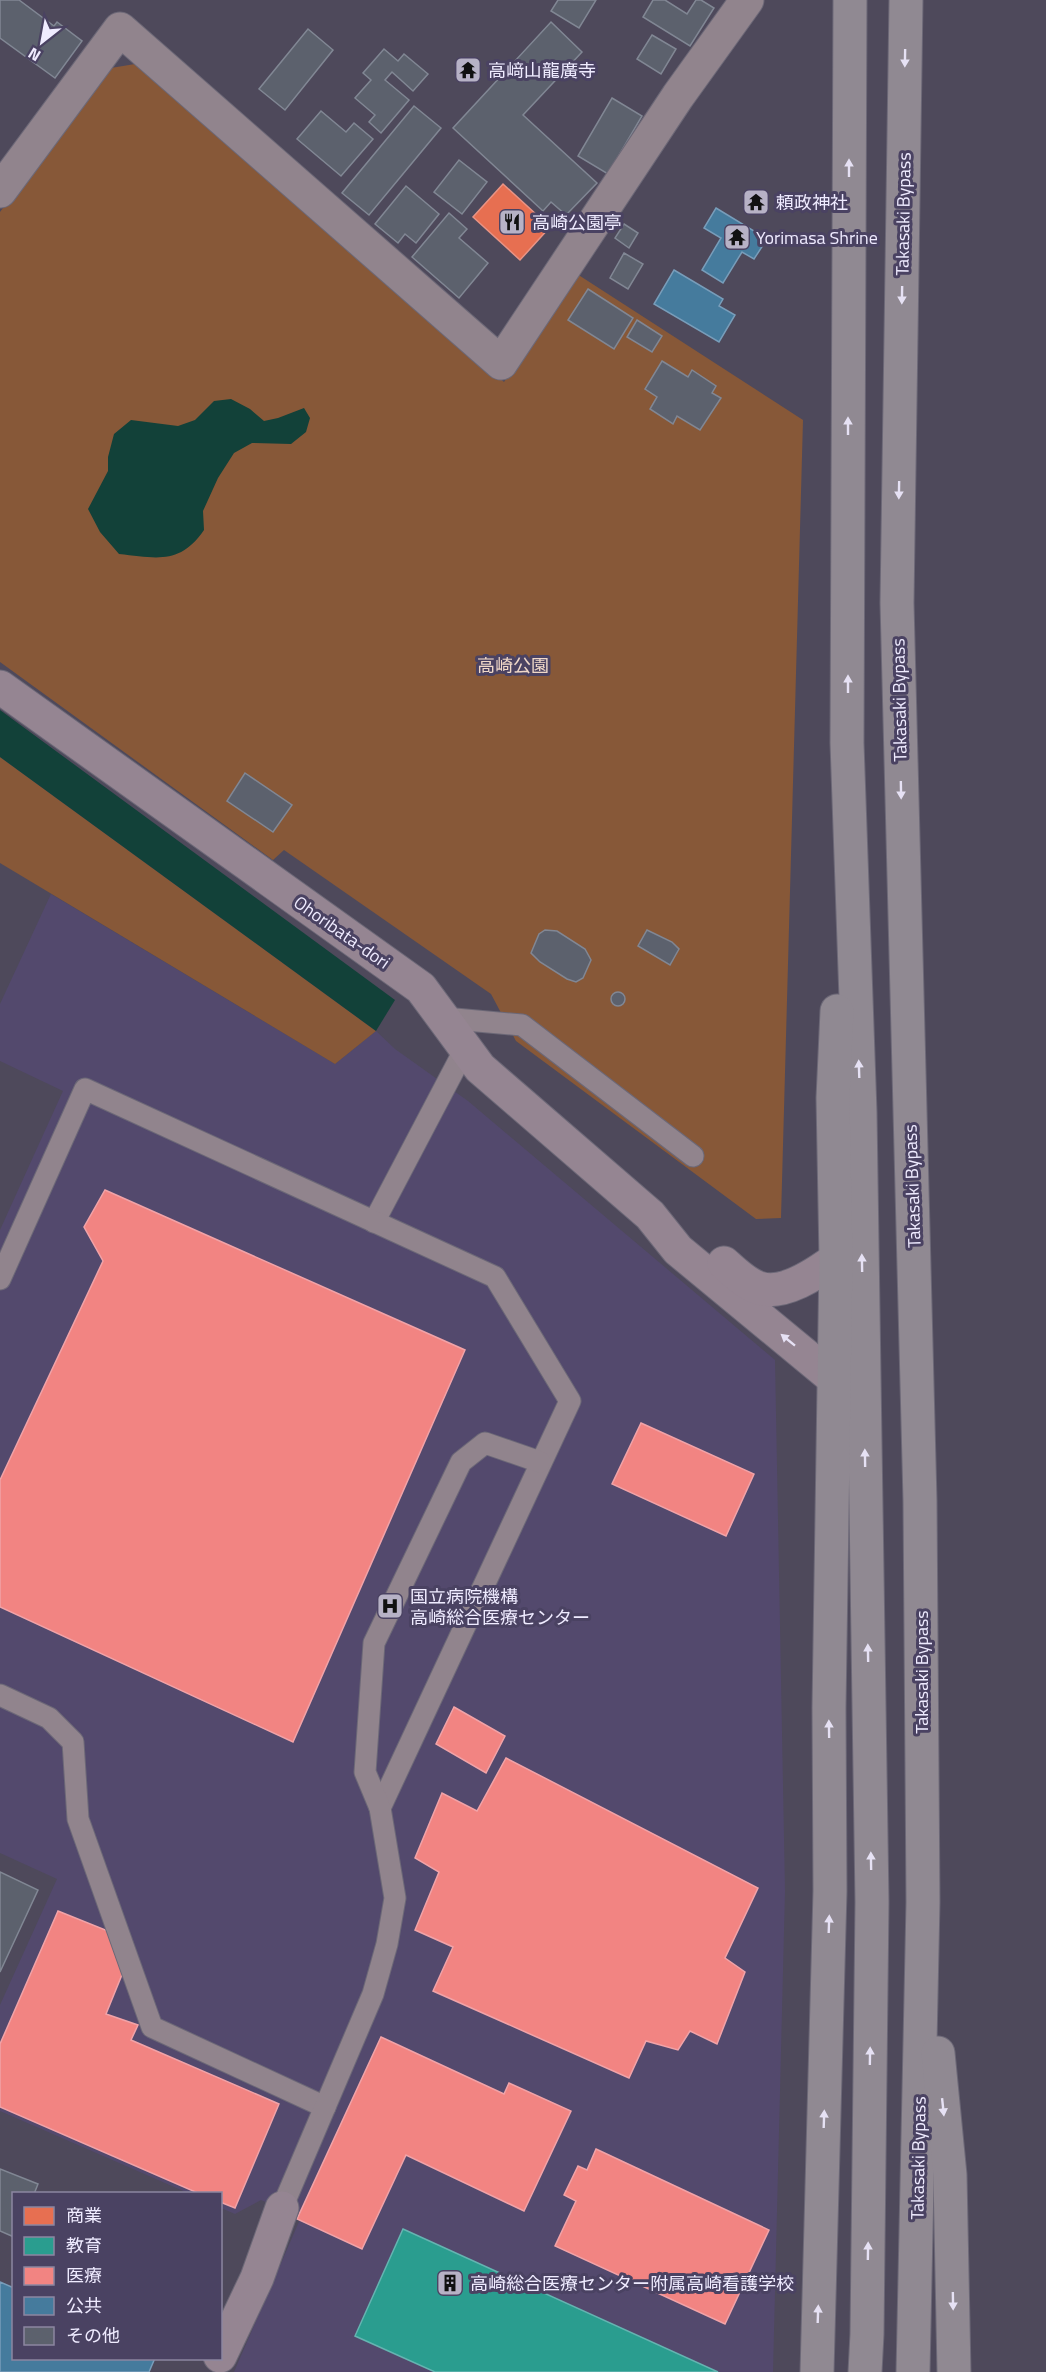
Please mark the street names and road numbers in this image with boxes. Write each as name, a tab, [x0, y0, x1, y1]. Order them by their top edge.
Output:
street label: Takasaki Bypass	[888, 152, 918, 276]
street label: Takasaki Bypass	[884, 638, 914, 762]
street label: Ohoribata-dori	[288, 889, 396, 975]
street label: Takasaki Bypass	[896, 1124, 928, 1248]
street label: Takasaki Bypass	[908, 1610, 935, 1734]
street label: Takasaki Bypass	[903, 2096, 933, 2220]

